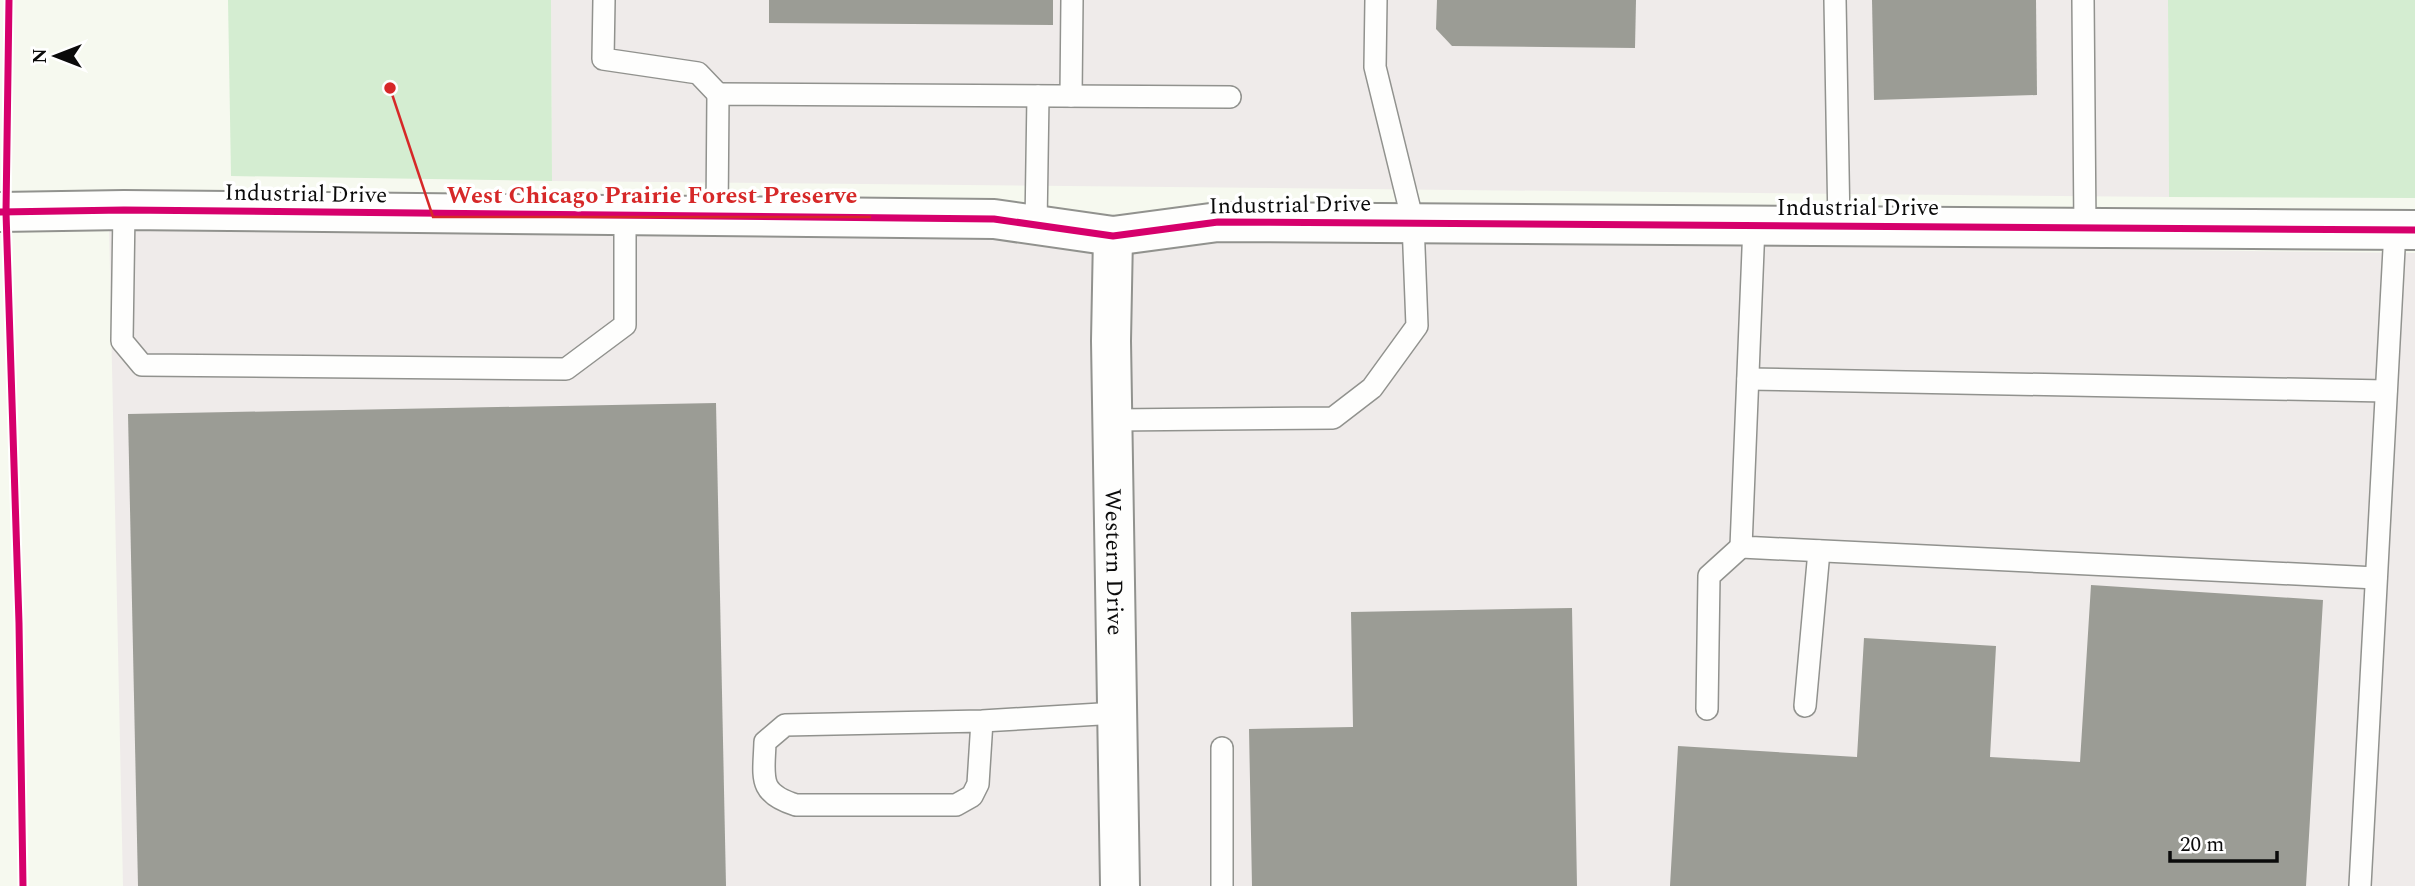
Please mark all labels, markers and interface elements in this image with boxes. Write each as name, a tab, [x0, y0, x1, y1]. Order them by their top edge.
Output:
north arrow	[21, 21, 91, 91]
text: N	[26, 48, 55, 64]
callout: West Chicago Prairie Forest Preserve	[433, 172, 871, 217]
street label: Industrial Drive	[224, 176, 388, 213]
text: West Chicago Prairie Forest Preserve	[447, 178, 857, 214]
street label: Industrial Drive	[1208, 187, 1372, 224]
street label: Industrial Drive	[1777, 191, 1939, 226]
street label: Western Drive	[1094, 488, 1132, 636]
scale bar	[2170, 820, 2277, 864]
text: 20 m	[2180, 829, 2224, 861]

